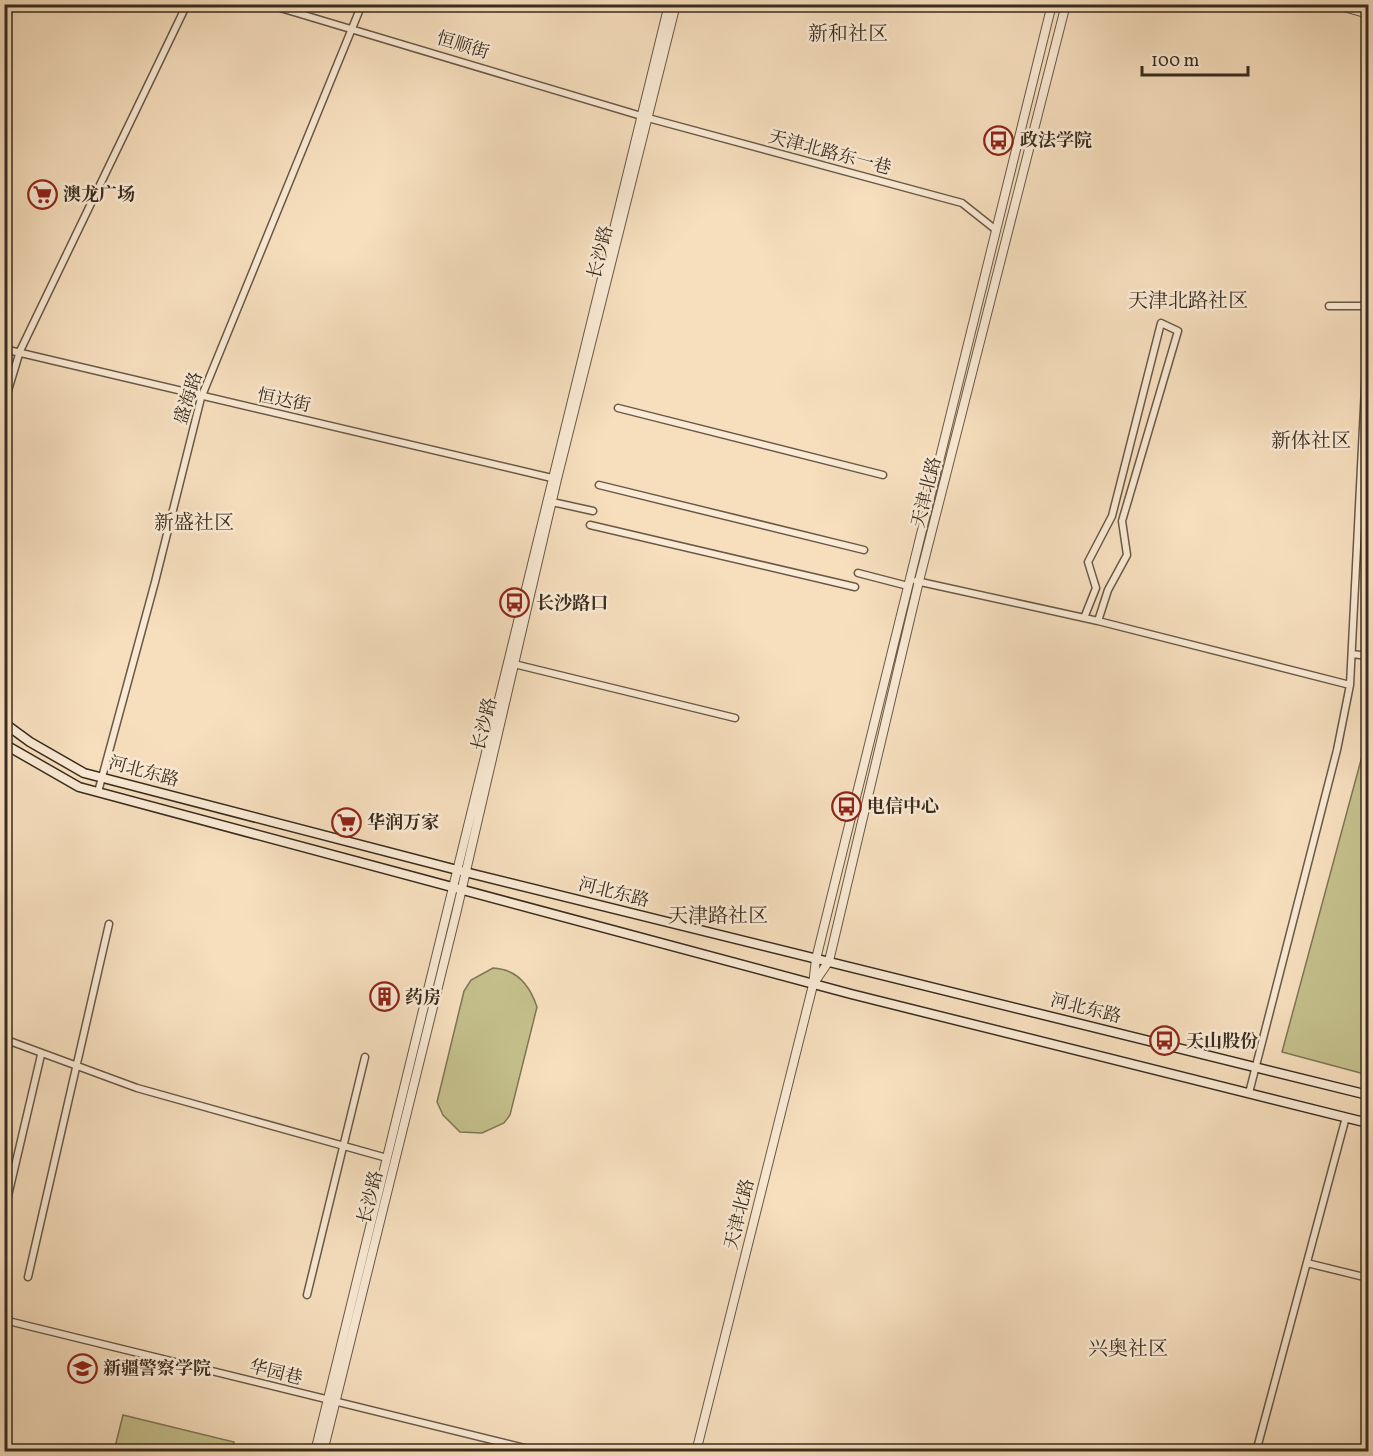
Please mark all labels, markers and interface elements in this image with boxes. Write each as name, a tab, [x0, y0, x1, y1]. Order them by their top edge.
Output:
district label: 新和社区	[808, 21, 888, 49]
street label: 恒顺街	[433, 27, 492, 66]
scale bar	[1142, 39, 1248, 77]
text: 100 m	[1151, 49, 1200, 74]
bus stop icon: 政法学院	[983, 124, 1015, 156]
street label: 天津北路东一巷	[766, 125, 894, 182]
place label: 政法学院	[1020, 129, 1092, 154]
supermarket icon: 澳龙广场	[26, 178, 58, 210]
place label: 澳龙广场	[63, 183, 135, 208]
street label: 长沙路	[583, 223, 620, 282]
district label: 天津北路社区	[1128, 288, 1248, 316]
street label: 盛海路	[169, 369, 210, 428]
street label: 恒达街	[255, 384, 313, 419]
district label: 新体社区	[1271, 428, 1351, 456]
street label: 天津北路	[907, 454, 948, 530]
district label: 新盛社区	[154, 510, 234, 538]
bus stop icon: 长沙路口	[499, 587, 531, 619]
place label: 长沙路口	[536, 592, 608, 617]
street label: 长沙路	[467, 695, 504, 754]
street label: 河北东路	[106, 751, 182, 794]
bus stop icon: 电信中心	[830, 790, 862, 822]
place label: 电信中心	[867, 795, 939, 820]
supermarket icon: 华润万家	[330, 806, 362, 838]
place label: 华润万家	[367, 811, 439, 836]
street label: 河北东路	[576, 873, 652, 914]
district label: 天津路社区	[668, 903, 768, 931]
building icon: 药房	[368, 981, 400, 1013]
place label: 药房	[405, 986, 441, 1011]
street label: 河北东路	[1048, 989, 1124, 1030]
bus stop icon: 天山股份	[1149, 1025, 1181, 1057]
place label: 天山股份	[1186, 1030, 1258, 1055]
street label: 长沙路	[353, 1168, 390, 1227]
street label: 天津北路	[720, 1176, 761, 1252]
district label: 兴奥社区	[1088, 1336, 1168, 1364]
school or university icon: 新疆警察学院	[66, 1352, 98, 1384]
street label: 华园巷	[246, 1355, 305, 1392]
place label: 新疆警察学院	[103, 1357, 211, 1382]

